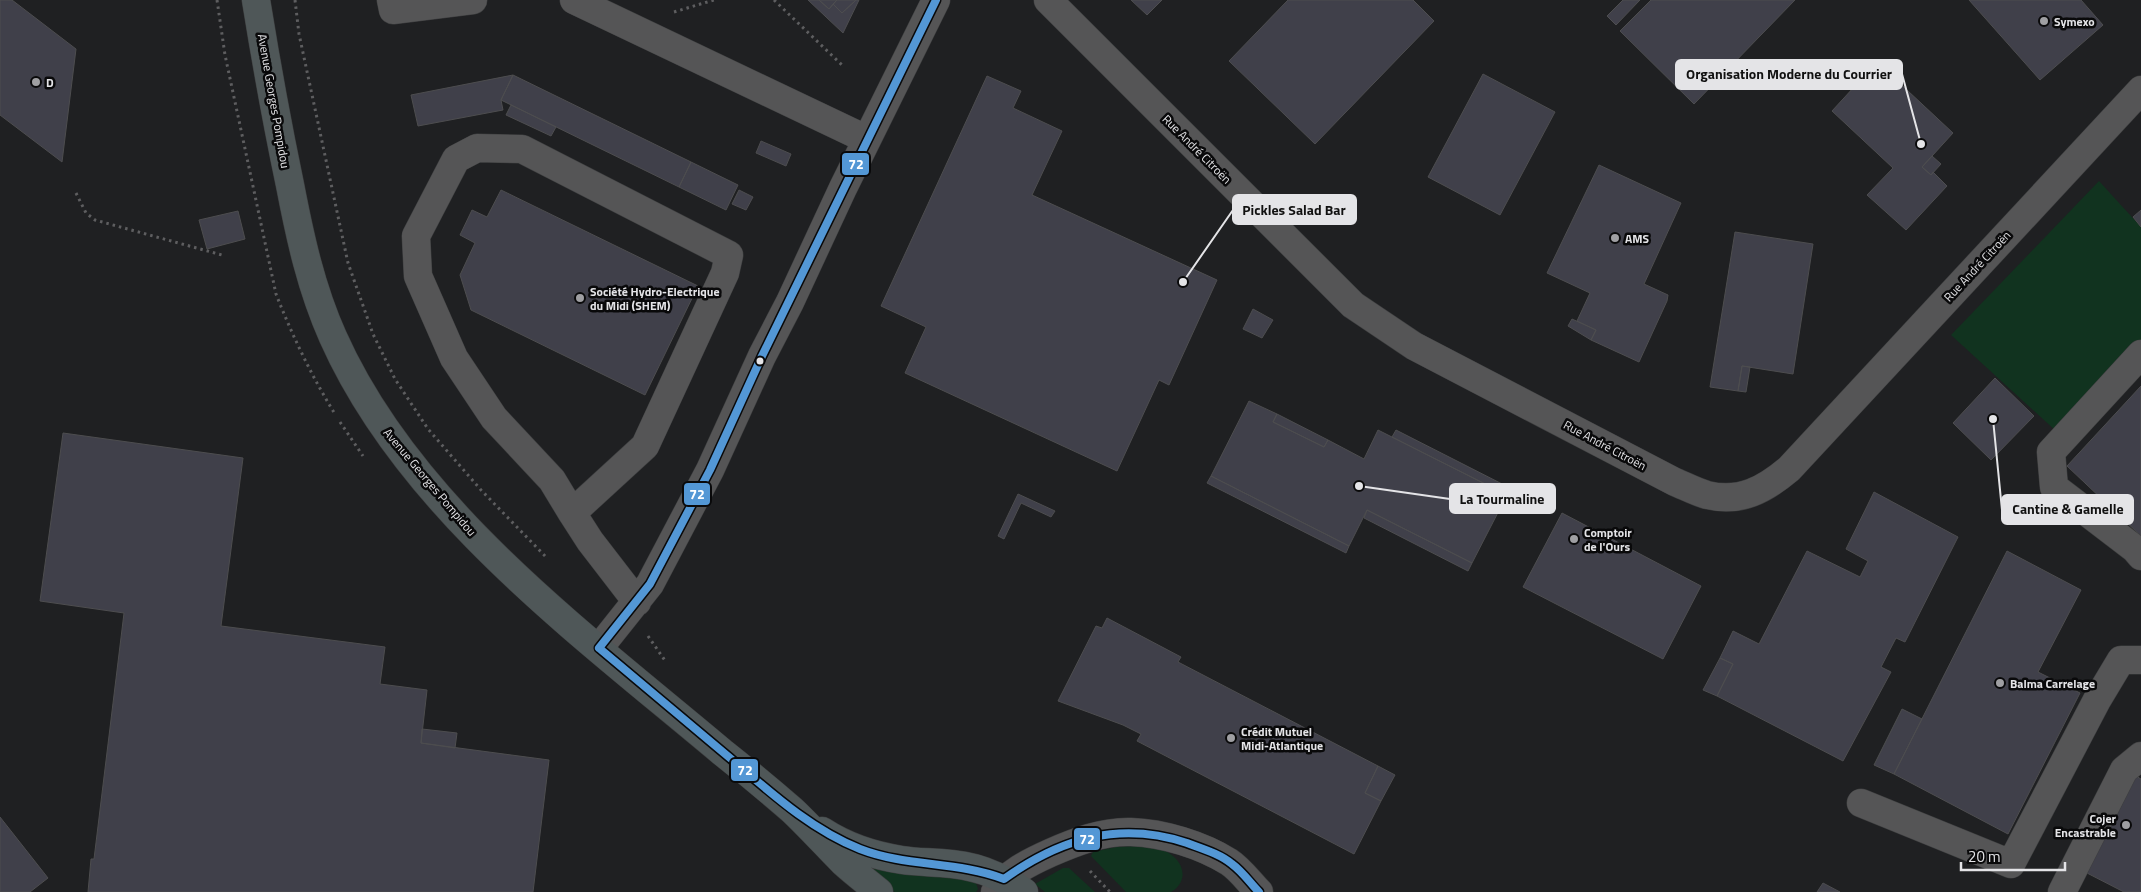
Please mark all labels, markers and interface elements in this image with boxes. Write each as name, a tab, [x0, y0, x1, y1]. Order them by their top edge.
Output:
place label: Symexo	[2054, 12, 2095, 31]
marker: Symexo	[2038, 15, 2050, 27]
street label: Avenue Georges Pompidou	[253, 32, 295, 170]
callout: Organisation Moderne du Courrier	[1676, 60, 1902, 89]
text: Organisation Moderne du Courrier	[1686, 63, 1892, 84]
place label: D	[46, 73, 54, 92]
marker: D	[30, 76, 42, 88]
street label: Rue André Citroën	[1158, 110, 1236, 188]
line badge: 72	[841, 152, 870, 176]
text: 72	[848, 153, 864, 174]
callout: Pickles Salad Bar	[1233, 195, 1356, 224]
text: Pickles Salad Bar	[1242, 199, 1346, 220]
street label: Rue André Citroën	[1939, 226, 2015, 306]
place label: AMS	[1625, 229, 1650, 248]
marker: AMS	[1609, 232, 1621, 244]
place label: Société Hydro-Electrique du Midi (SHEM)	[590, 282, 720, 315]
marker: Société Hydro-Electrique du Midi (SHEM)	[574, 292, 586, 304]
unlabelled marker	[755, 356, 765, 366]
street label: Rue André Citroën	[1560, 415, 1650, 475]
street label: Avenue Georges Pompidou	[379, 424, 481, 540]
line badge: 72	[683, 482, 711, 506]
text: 72	[689, 483, 705, 504]
callout: La Tourmaline	[1450, 484, 1555, 513]
text: La Tourmaline	[1460, 488, 1544, 509]
callout: Cantine & Gamelle	[2002, 495, 2133, 524]
text: Cantine & Gamelle	[2012, 498, 2124, 519]
place label: Comptoir de l'Ours	[1584, 523, 1632, 556]
marker: Comptoir de l'Ours	[1568, 533, 1580, 545]
place label: Balma Carrelage	[2010, 674, 2095, 693]
marker: Balma Carrelage	[1994, 677, 2006, 689]
place label: Crédit Mutuel Midi-Atlantique	[1241, 722, 1323, 755]
marker: Crédit Mutuel Midi-Atlantique	[1225, 732, 1237, 744]
line badge: 72	[730, 758, 759, 782]
text: 72	[737, 759, 753, 780]
place label: Cojer Encastrable	[2055, 809, 2117, 842]
marker: Cojer Encastrable	[2120, 819, 2132, 831]
line badge: 72	[1073, 827, 1101, 851]
text: 72	[1079, 828, 1095, 849]
scale bar	[1961, 840, 2065, 872]
text: 20 m	[1968, 845, 2001, 868]

